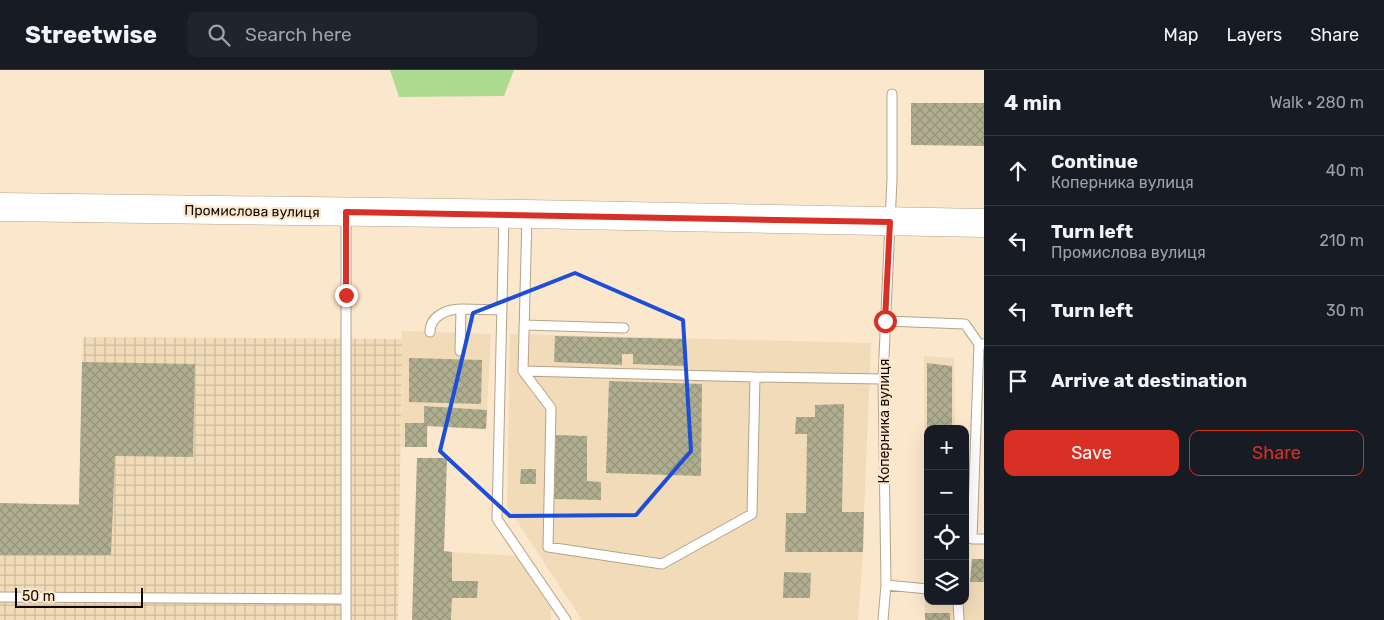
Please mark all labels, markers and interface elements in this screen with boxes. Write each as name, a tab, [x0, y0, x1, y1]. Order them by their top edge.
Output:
search box	[187, 12, 537, 57]
text: Streetwise	[25, 21, 157, 49]
icon: search	[205, 21, 233, 49]
text: Search here	[245, 23, 352, 46]
text: Map	[1164, 24, 1199, 46]
text: Layers	[1227, 24, 1282, 46]
text: Share	[1310, 24, 1359, 46]
text: 4 min	[1004, 90, 1062, 115]
text: Walk · 280 m	[1270, 93, 1364, 112]
text: Continue	[1051, 150, 1138, 173]
icon: ahead	[1004, 157, 1032, 185]
text: 40 m	[1326, 161, 1364, 180]
text: Коперника вулиця	[1051, 173, 1194, 192]
street label: Промислова вулиця	[184, 202, 320, 221]
text: Turn left	[1051, 220, 1133, 243]
icon: left	[1004, 227, 1032, 255]
text: 210 m	[1319, 231, 1364, 250]
text: Промислова вулиця	[1051, 243, 1206, 262]
route end	[335, 284, 358, 307]
icon: left	[1004, 297, 1032, 325]
text: Turn left	[1051, 299, 1133, 322]
text: 30 m	[1326, 301, 1364, 320]
route start	[874, 310, 897, 333]
street label: Коперника вулиця	[876, 359, 893, 483]
icon: arrive	[1004, 367, 1032, 395]
text: Arrive at destination	[1051, 369, 1247, 392]
map controls	[924, 425, 969, 605]
button: +	[924, 425, 969, 470]
button: Save	[1004, 430, 1179, 476]
button: Share	[1189, 430, 1364, 476]
button: −	[924, 470, 969, 515]
button: locate	[924, 515, 969, 560]
button: layers	[924, 560, 969, 605]
scale bar	[15, 585, 142, 608]
text: 50 m	[22, 588, 55, 605]

